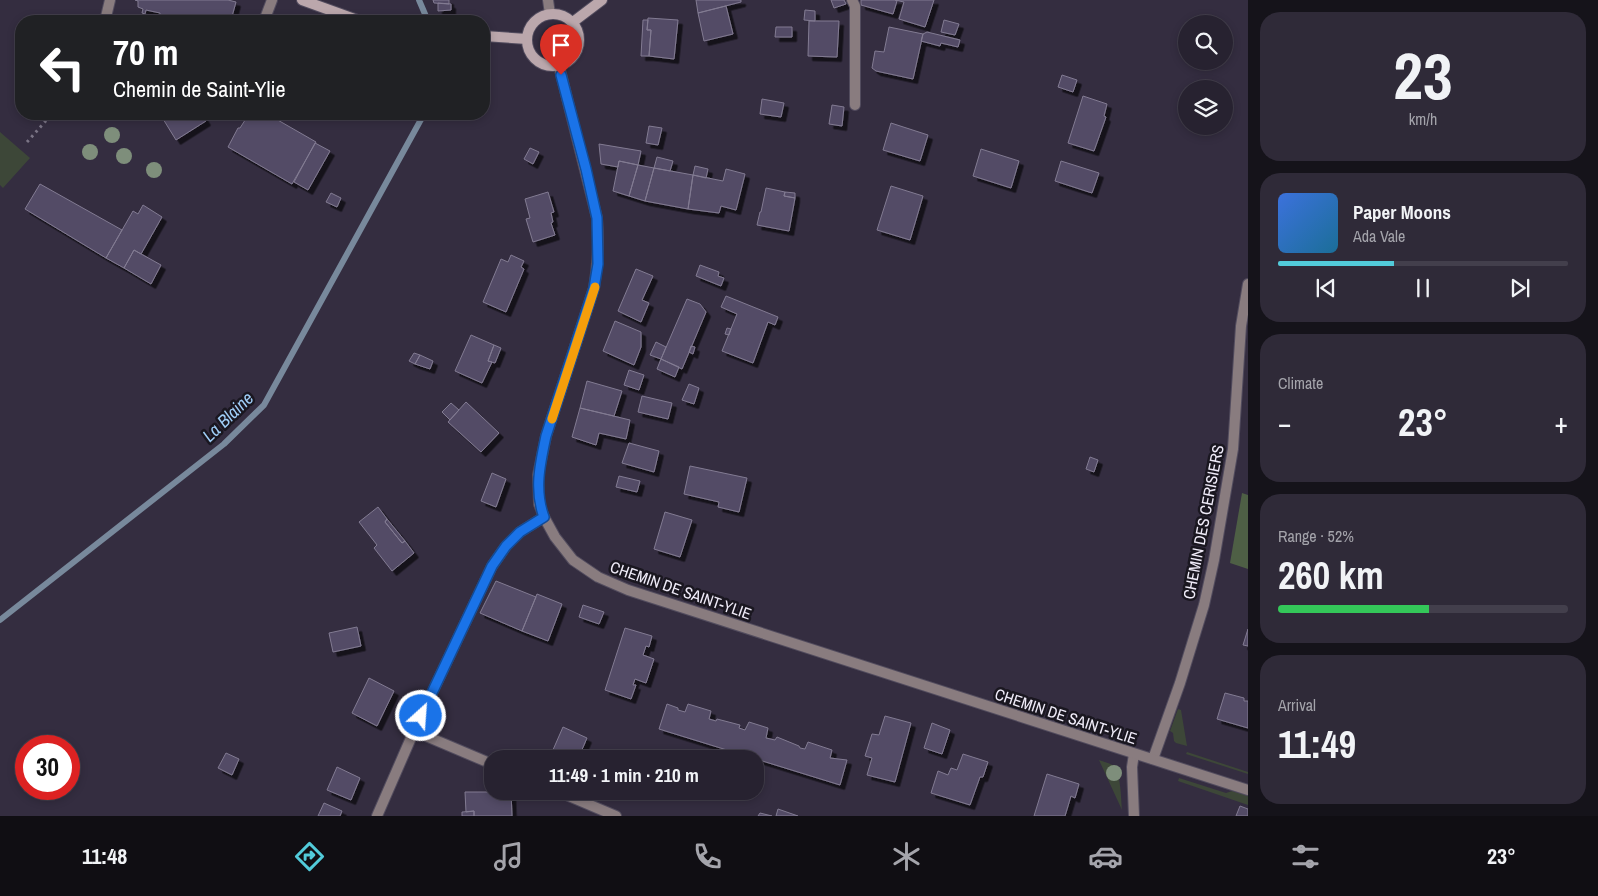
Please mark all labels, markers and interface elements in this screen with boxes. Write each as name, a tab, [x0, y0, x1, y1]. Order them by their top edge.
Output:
map controls	[1178, 15, 1233, 135]
button: search	[1178, 15, 1233, 70]
pin	[540, 24, 582, 75]
text: 70 m	[113, 29, 178, 76]
icon: arrive	[547, 31, 575, 59]
text: 23	[1393, 32, 1453, 119]
icon: left	[30, 35, 95, 100]
text: Chemin de Saint-Ylie	[113, 74, 285, 104]
button: layers	[1178, 80, 1233, 135]
text: km/h	[1409, 108, 1437, 130]
text: Paper Moons	[1353, 199, 1451, 225]
text: Ada Vale	[1353, 225, 1405, 247]
icon: previous	[1312, 274, 1340, 302]
icon: pause	[1409, 274, 1437, 302]
icon: next	[1506, 274, 1534, 302]
text: Climate	[1278, 372, 1323, 394]
water label: La Blaine	[197, 386, 259, 447]
text: 23°	[1398, 397, 1448, 448]
text: −	[1278, 404, 1291, 442]
text: +	[1555, 404, 1568, 442]
street label: CHEMIN DES CERISIERS	[1177, 443, 1229, 601]
text: Range · 52%	[1278, 525, 1354, 547]
text: 260 km	[1278, 550, 1384, 601]
street label: CHEMIN DE SAINT-YLIE	[607, 556, 755, 624]
street label: CHEMIN DE SAINT-YLIE	[992, 683, 1140, 749]
position arrow	[394, 689, 446, 741]
text: Arrival	[1278, 694, 1316, 716]
text: 11:49	[1278, 719, 1356, 770]
speed limit sign: 30	[15, 735, 80, 800]
text: 11:49 · 1 min · 210 m	[549, 762, 699, 788]
icon: directions	[292, 839, 327, 874]
icon: music	[491, 839, 526, 874]
icon: phone	[690, 839, 725, 874]
icon: climate	[889, 839, 924, 874]
icon: car	[1088, 839, 1123, 874]
icon: filters	[1288, 839, 1323, 874]
text: 11:48	[82, 841, 127, 871]
text: 23°	[1487, 841, 1516, 871]

